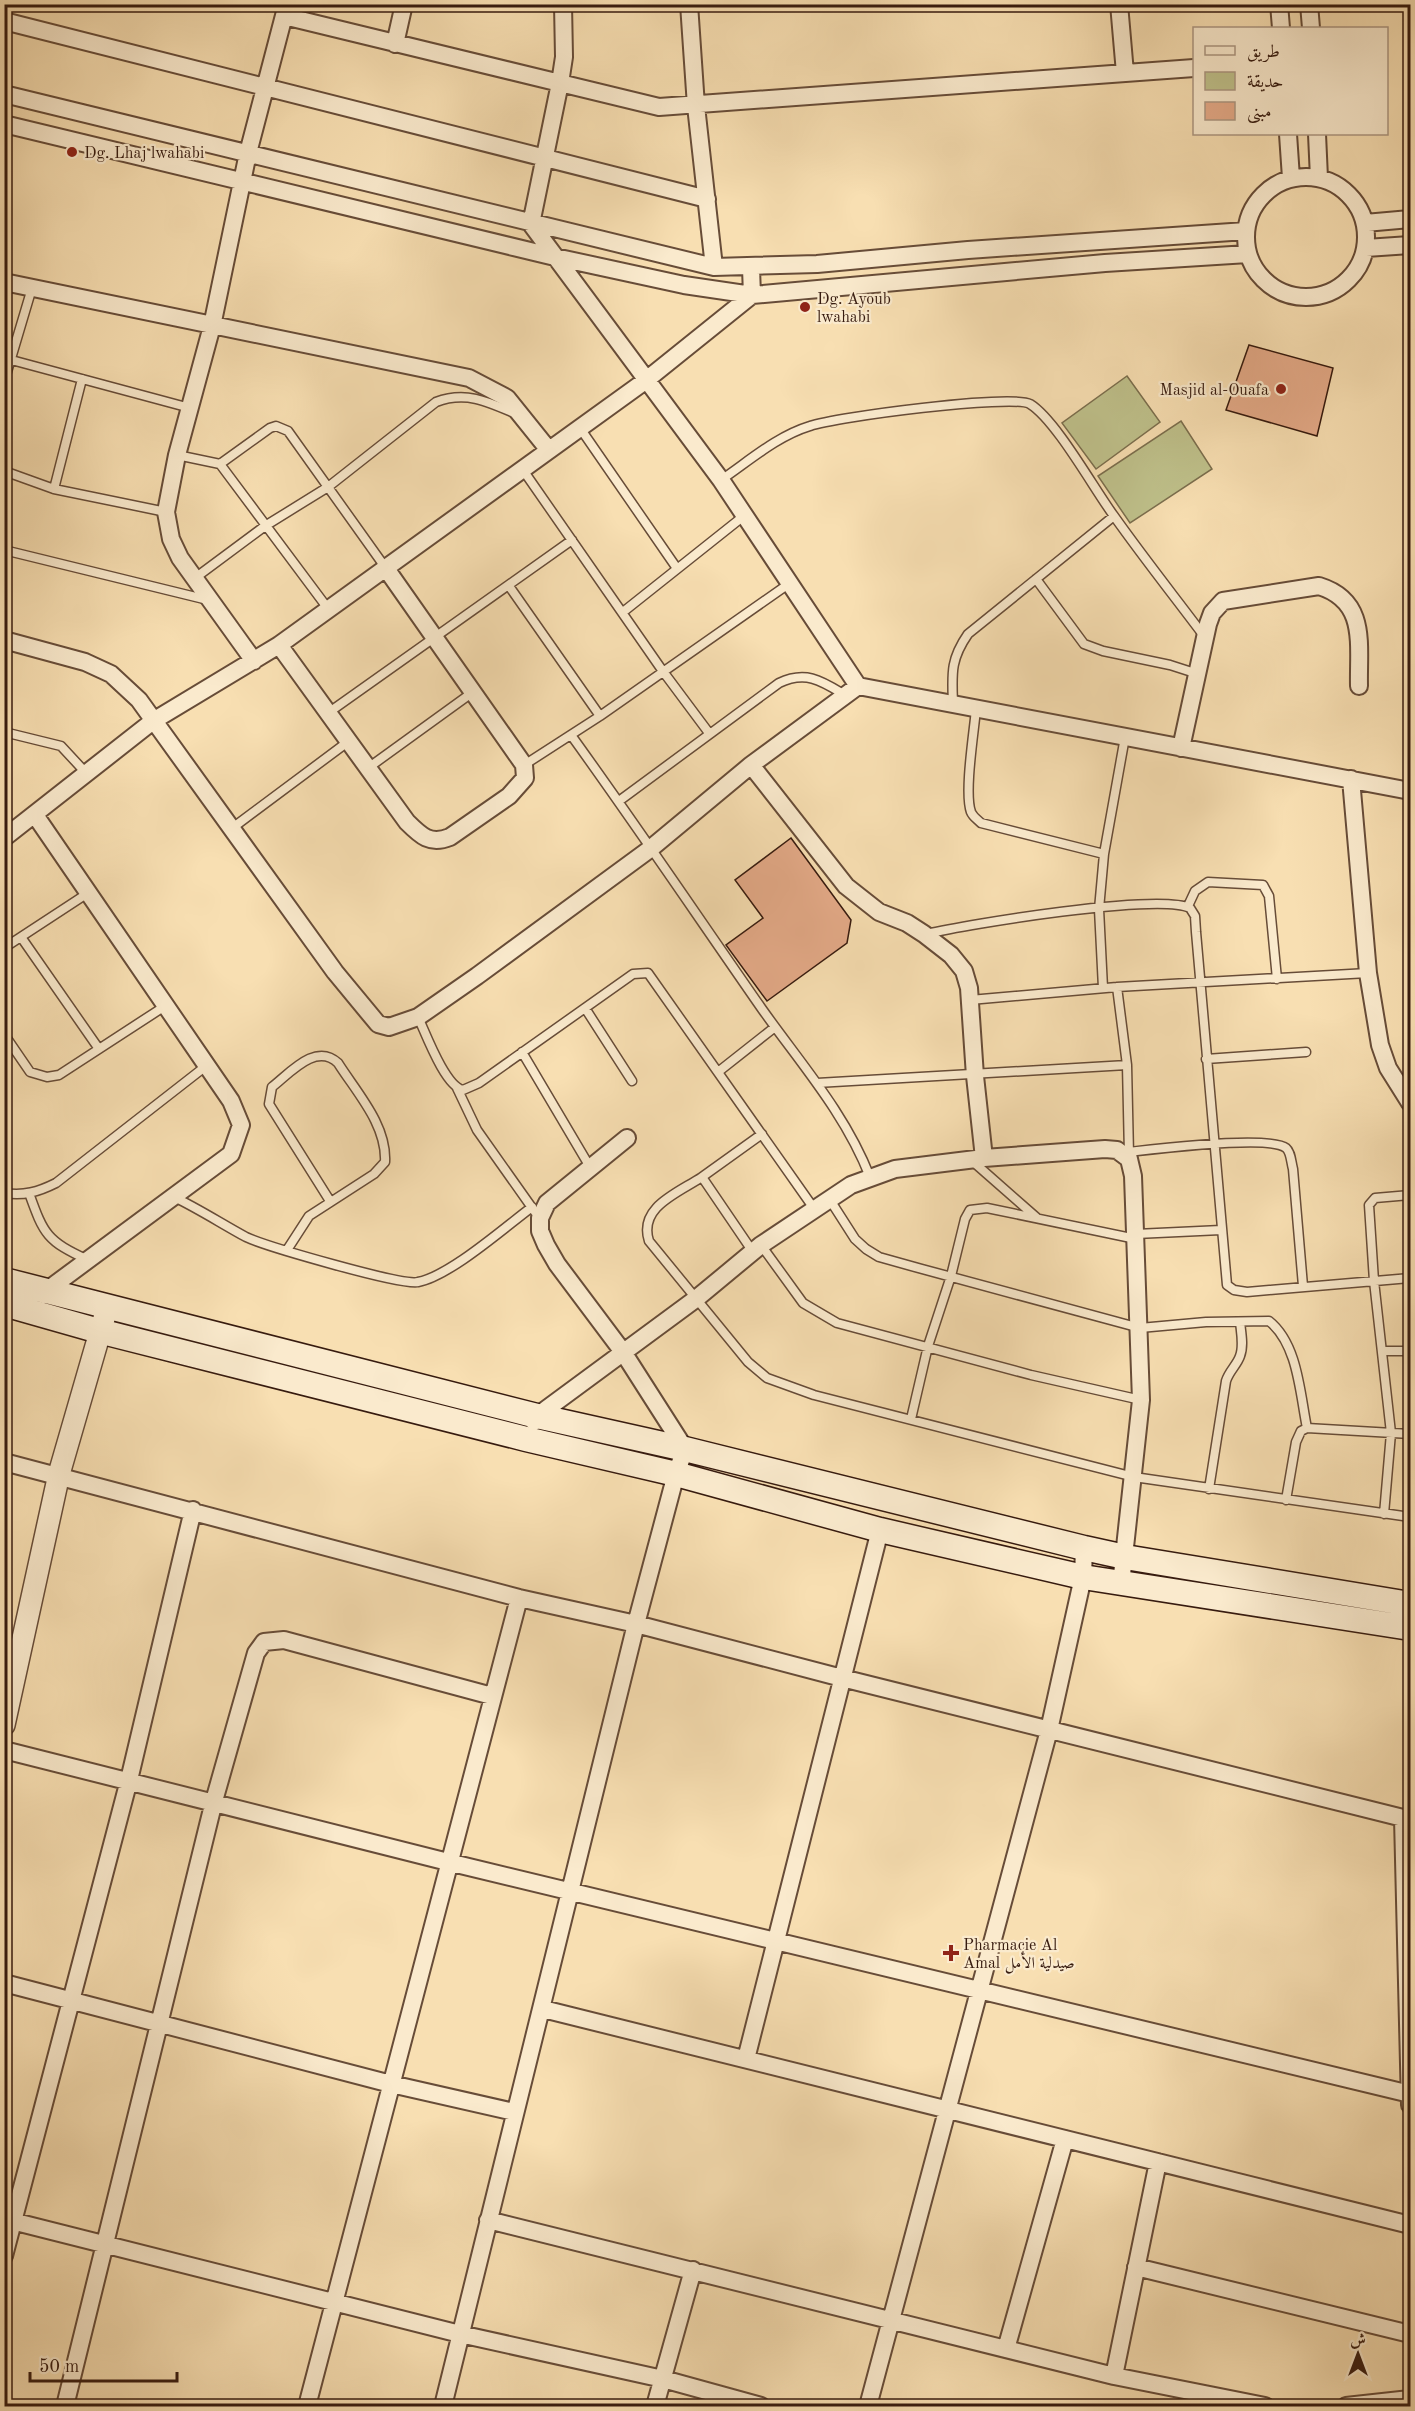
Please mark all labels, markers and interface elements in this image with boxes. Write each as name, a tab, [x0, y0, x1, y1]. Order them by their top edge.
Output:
legend	[1193, 27, 1388, 135]
text: طريق	[1247, 43, 1280, 63]
text: حديقة	[1247, 73, 1283, 92]
text: مبنى	[1247, 103, 1272, 124]
marker: Dg. Lhaj lwahabi	[65, 145, 79, 159]
place label: Dg. Lhaj lwahabi	[84, 146, 204, 162]
place label: Dg. Ayoub lwahabi	[817, 292, 891, 326]
marker: Dg. Ayoub lwahabi	[798, 300, 812, 314]
marker: Masjid al-Ouafa	[1274, 382, 1288, 396]
place label: Masjid al-Ouafa	[1159, 383, 1269, 399]
place label: Pharmacie Al Amal صيدلية الأمل	[963, 1938, 1075, 1974]
marker: Pharmacie Al Amal صيدلية الأمل	[944, 1946, 958, 1960]
north arrow	[1328, 2324, 1388, 2384]
text: ش	[1350, 2333, 1366, 2349]
scale bar	[30, 2345, 177, 2383]
text: 50 m	[39, 2358, 79, 2376]

